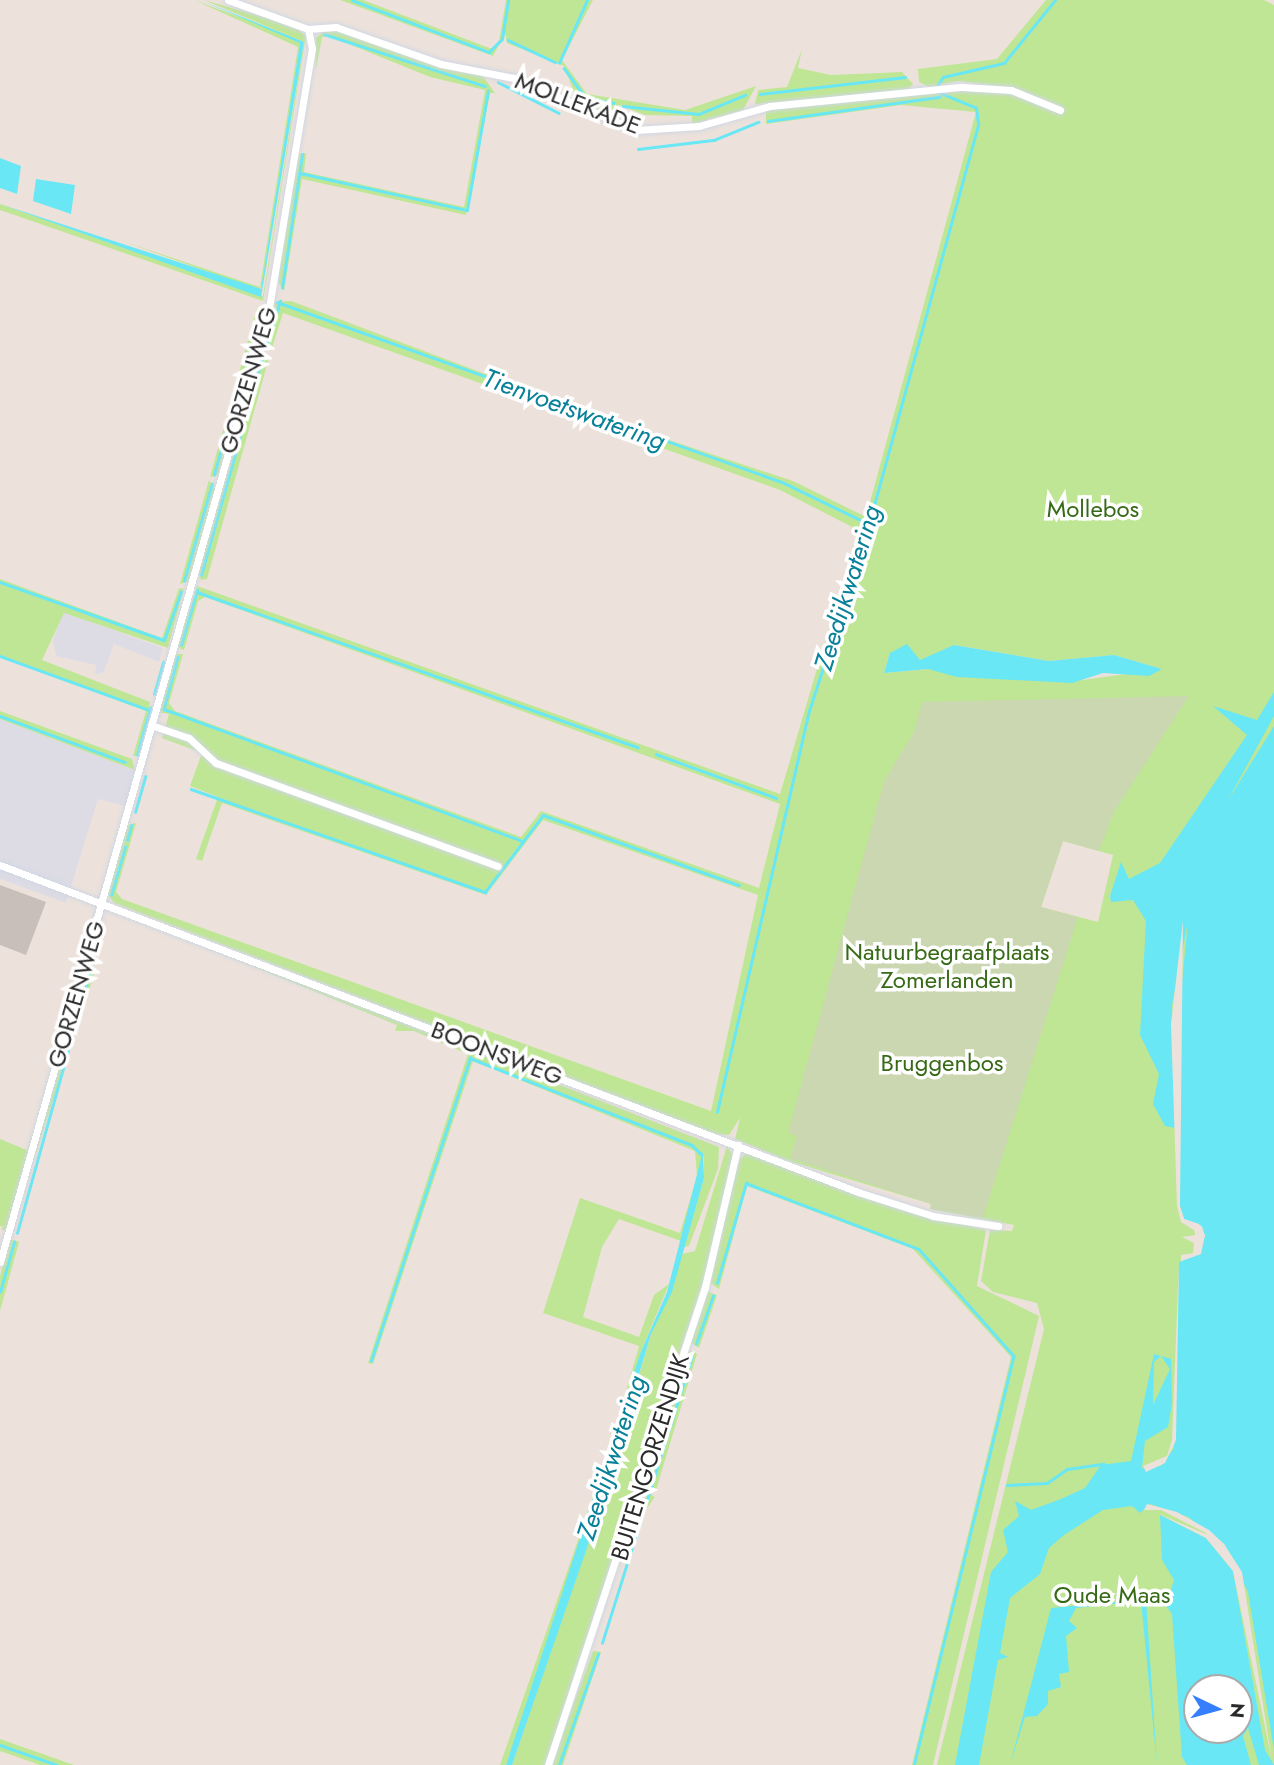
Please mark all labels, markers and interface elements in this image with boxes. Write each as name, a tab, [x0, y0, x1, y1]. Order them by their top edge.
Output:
street label: MOLLEKADE	[511, 66, 645, 140]
street label: GORZENWEG	[213, 303, 283, 457]
water label: Tienvoetswatering	[479, 363, 669, 457]
park label: Mollebos	[1047, 495, 1139, 523]
water label: Zeedijkwatering	[808, 502, 888, 674]
street label: GORZENWEG	[41, 917, 111, 1071]
park label: Natuurbegraafplaats Zomerlanden	[845, 938, 1049, 994]
street label: BOONSWEG	[427, 1015, 567, 1091]
park label: Bruggenbos	[881, 1049, 1003, 1077]
street label: BUITENGORZENDIJK	[605, 1350, 695, 1564]
water label: Zeedijkwatering	[571, 1372, 653, 1544]
park label: Oude Maas	[1054, 1581, 1170, 1609]
north arrow	[1183, 1674, 1253, 1744]
text: N	[1223, 1702, 1252, 1719]

